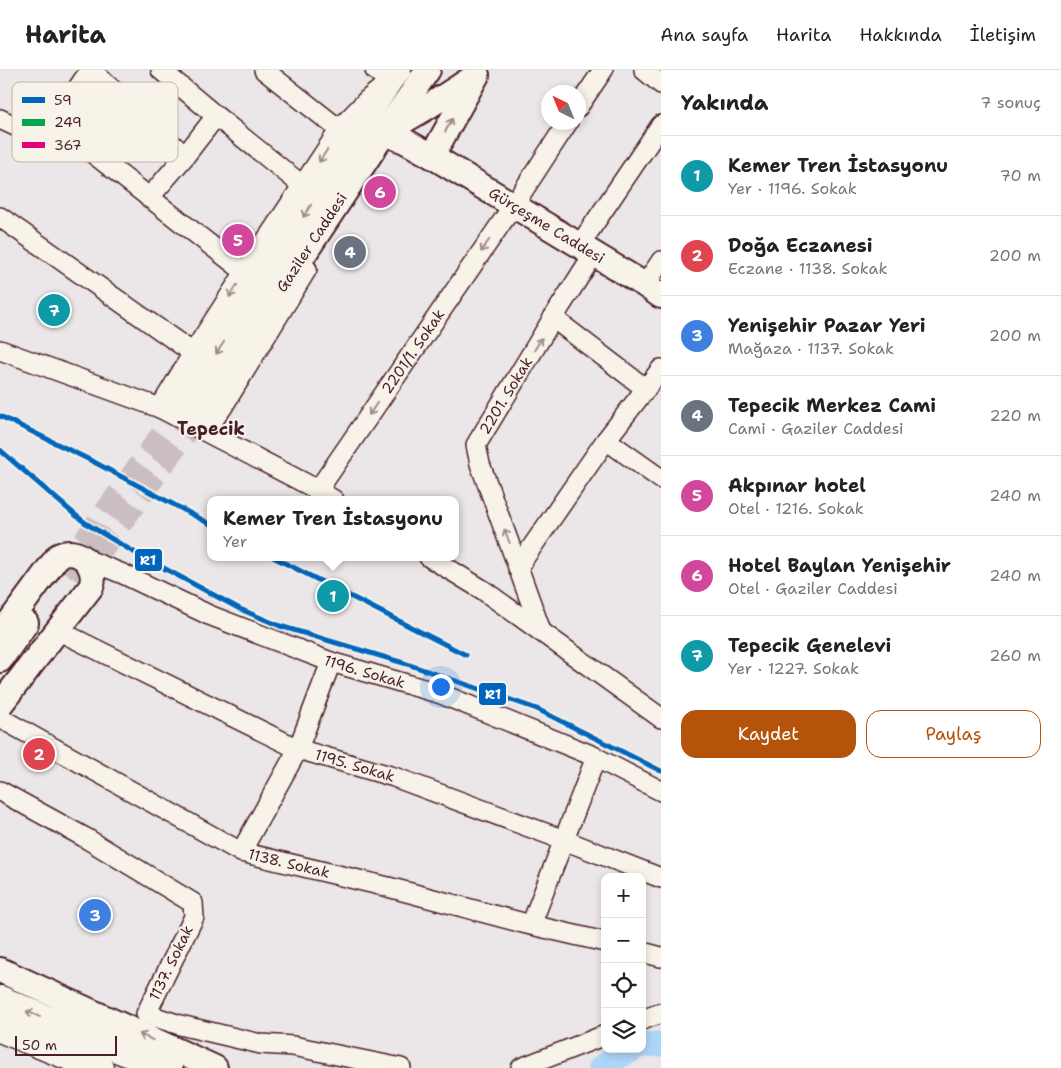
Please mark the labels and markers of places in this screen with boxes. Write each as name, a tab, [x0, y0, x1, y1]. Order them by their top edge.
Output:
pin: 6	[364, 173, 396, 211]
pin: 5	[222, 221, 254, 259]
pin: 4	[334, 233, 366, 271]
pin: 7	[38, 291, 70, 329]
pin: 1	[317, 577, 349, 615]
pin: 2	[23, 735, 55, 773]
pin: 3	[79, 896, 111, 934]

